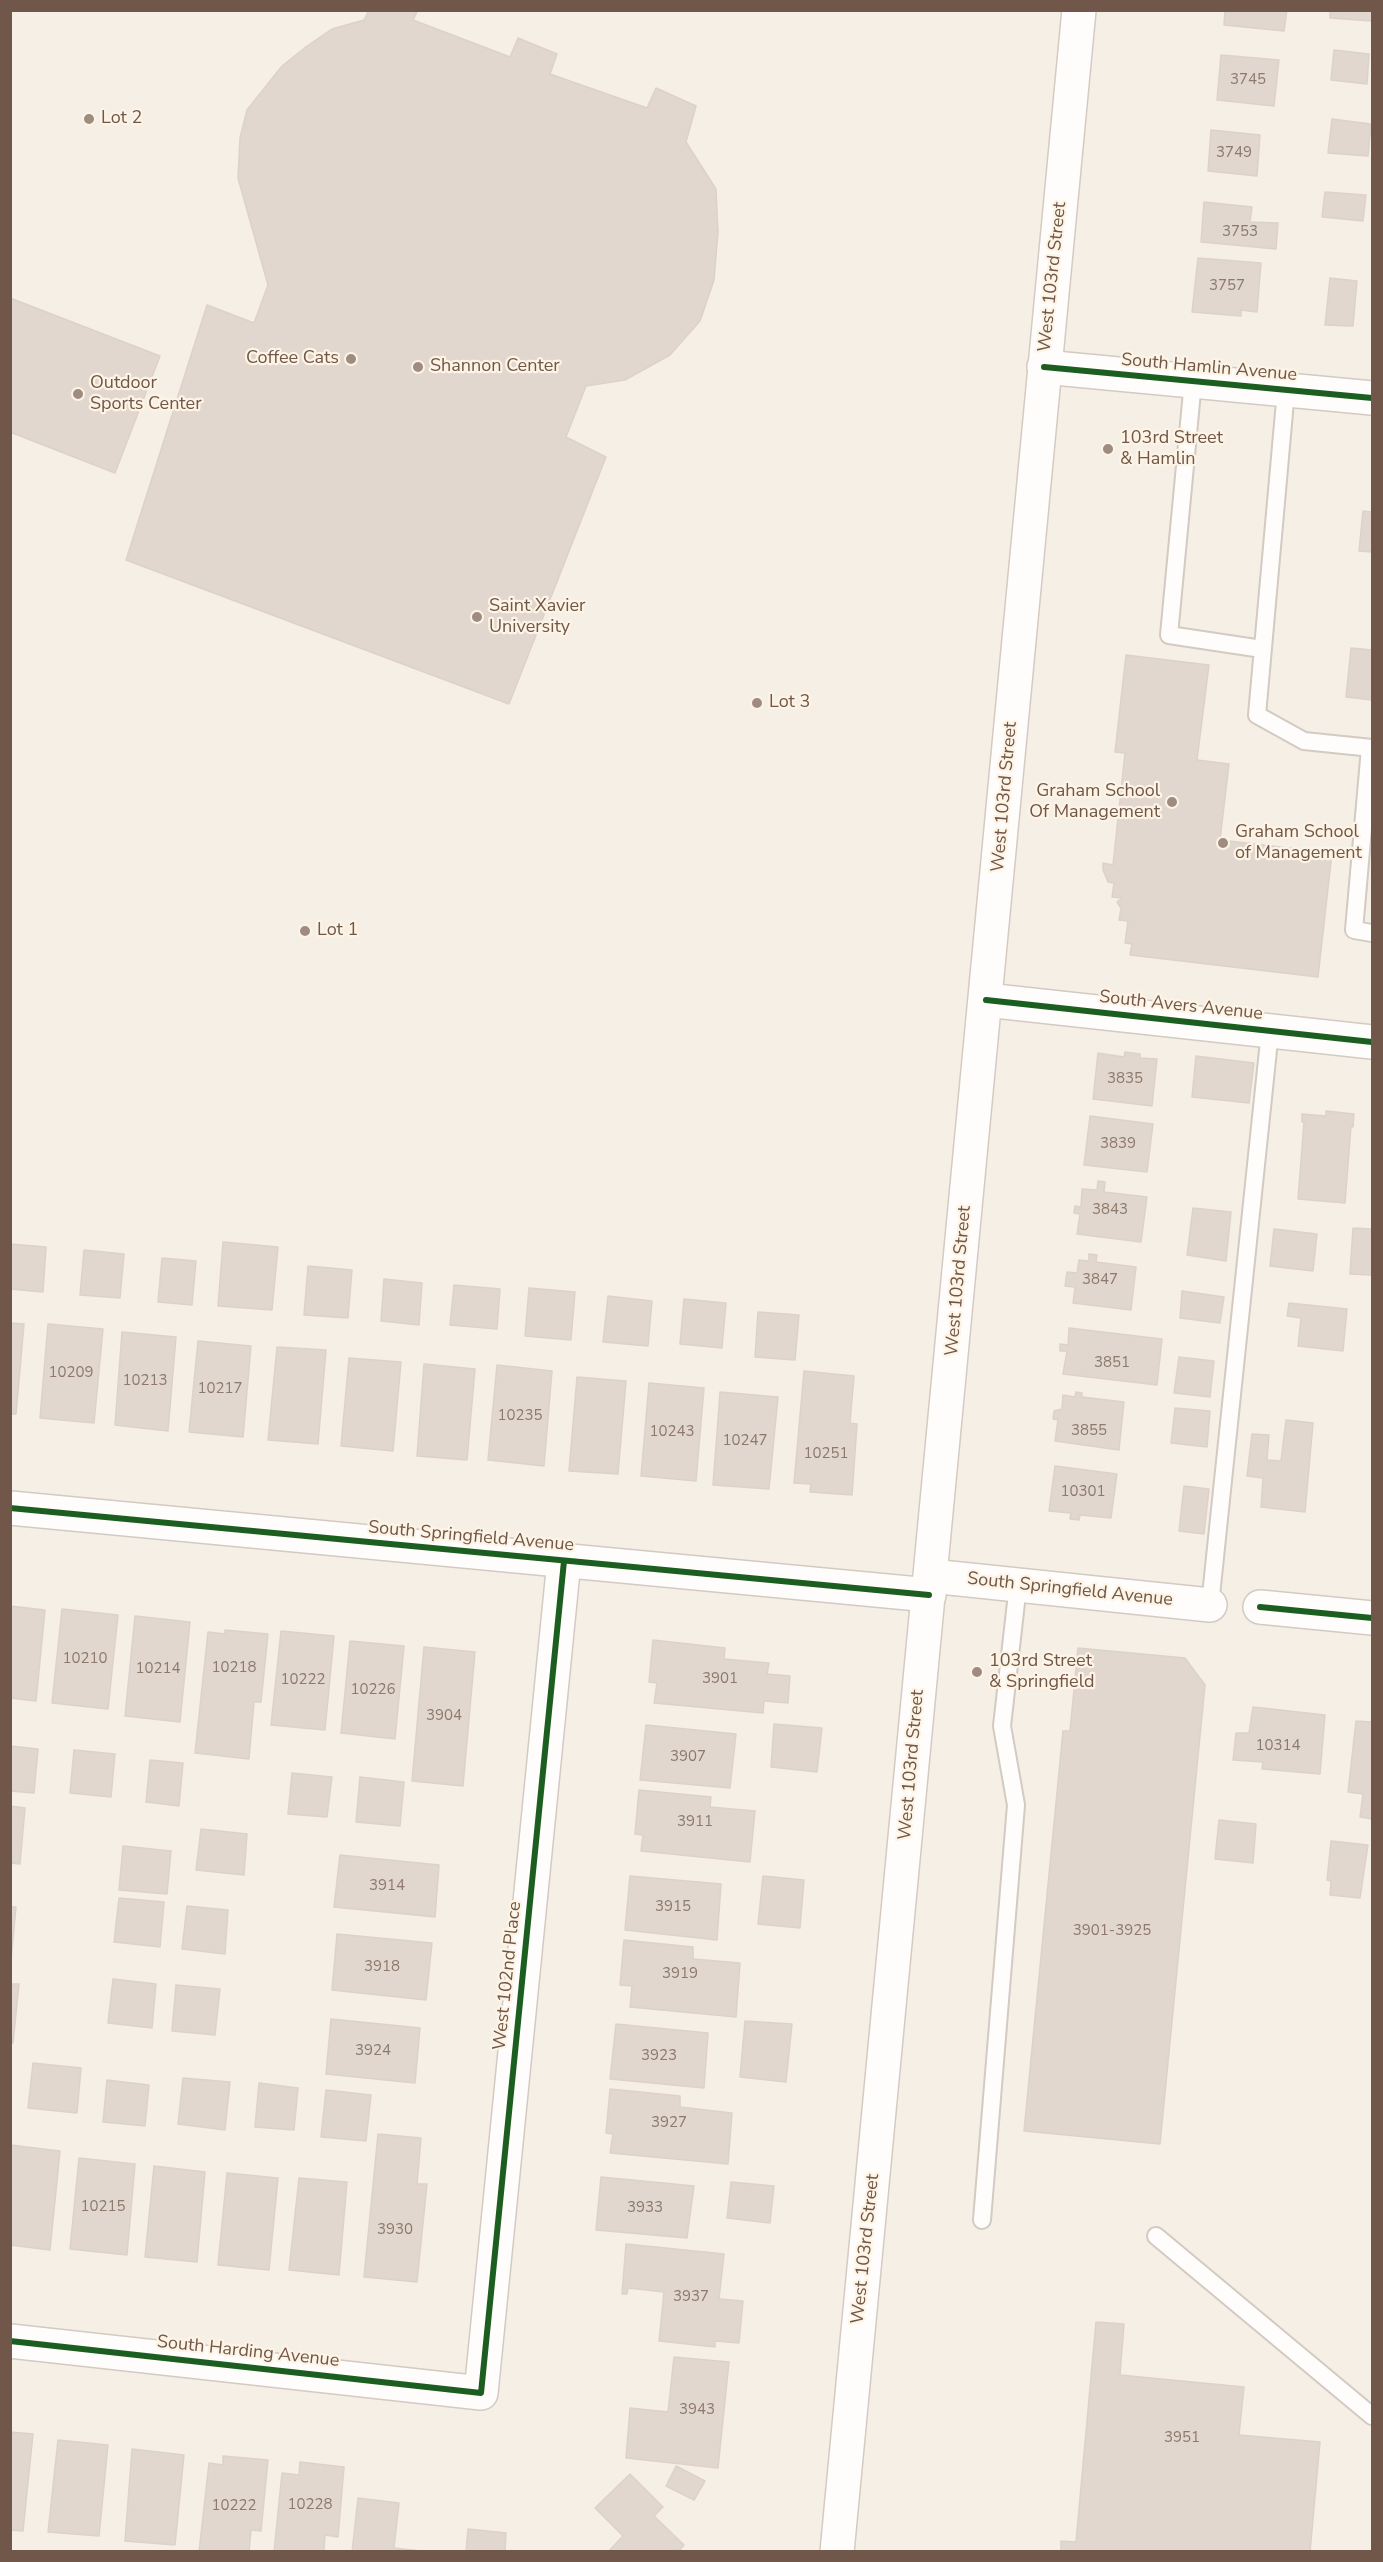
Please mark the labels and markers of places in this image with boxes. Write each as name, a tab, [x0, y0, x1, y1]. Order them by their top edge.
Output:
place label: Lot 2	[101, 108, 142, 130]
marker: Lot 2	[82, 112, 96, 126]
place label: Coffee Cats	[246, 348, 339, 370]
marker: Coffee Cats	[344, 352, 358, 366]
place label: Shannon Center	[430, 356, 560, 378]
marker: Shannon Center	[411, 360, 425, 374]
place label: Outdoor Sports Center	[90, 373, 202, 416]
marker: Outdoor Sports Center	[71, 387, 85, 401]
place label: 103rd Street & Hamlin	[1120, 428, 1223, 470]
marker: 103rd Street & Hamlin	[1101, 442, 1115, 456]
place label: Saint Xavier University	[489, 596, 586, 638]
marker: Saint Xavier University	[470, 610, 484, 624]
place label: Lot 3	[769, 692, 810, 714]
marker: Lot 3	[750, 696, 764, 710]
place label: Graham School Of Management	[1029, 781, 1160, 824]
marker: Graham School Of Management	[1165, 795, 1179, 809]
place label: Graham School of Management	[1235, 822, 1362, 864]
marker: Graham School of Management	[1216, 836, 1230, 850]
place label: Lot 1	[317, 920, 358, 942]
marker: Lot 1	[298, 924, 312, 938]
place label: 103rd Street & Springfield	[989, 1651, 1094, 1694]
marker: 103rd Street & Springfield	[970, 1665, 984, 1679]

